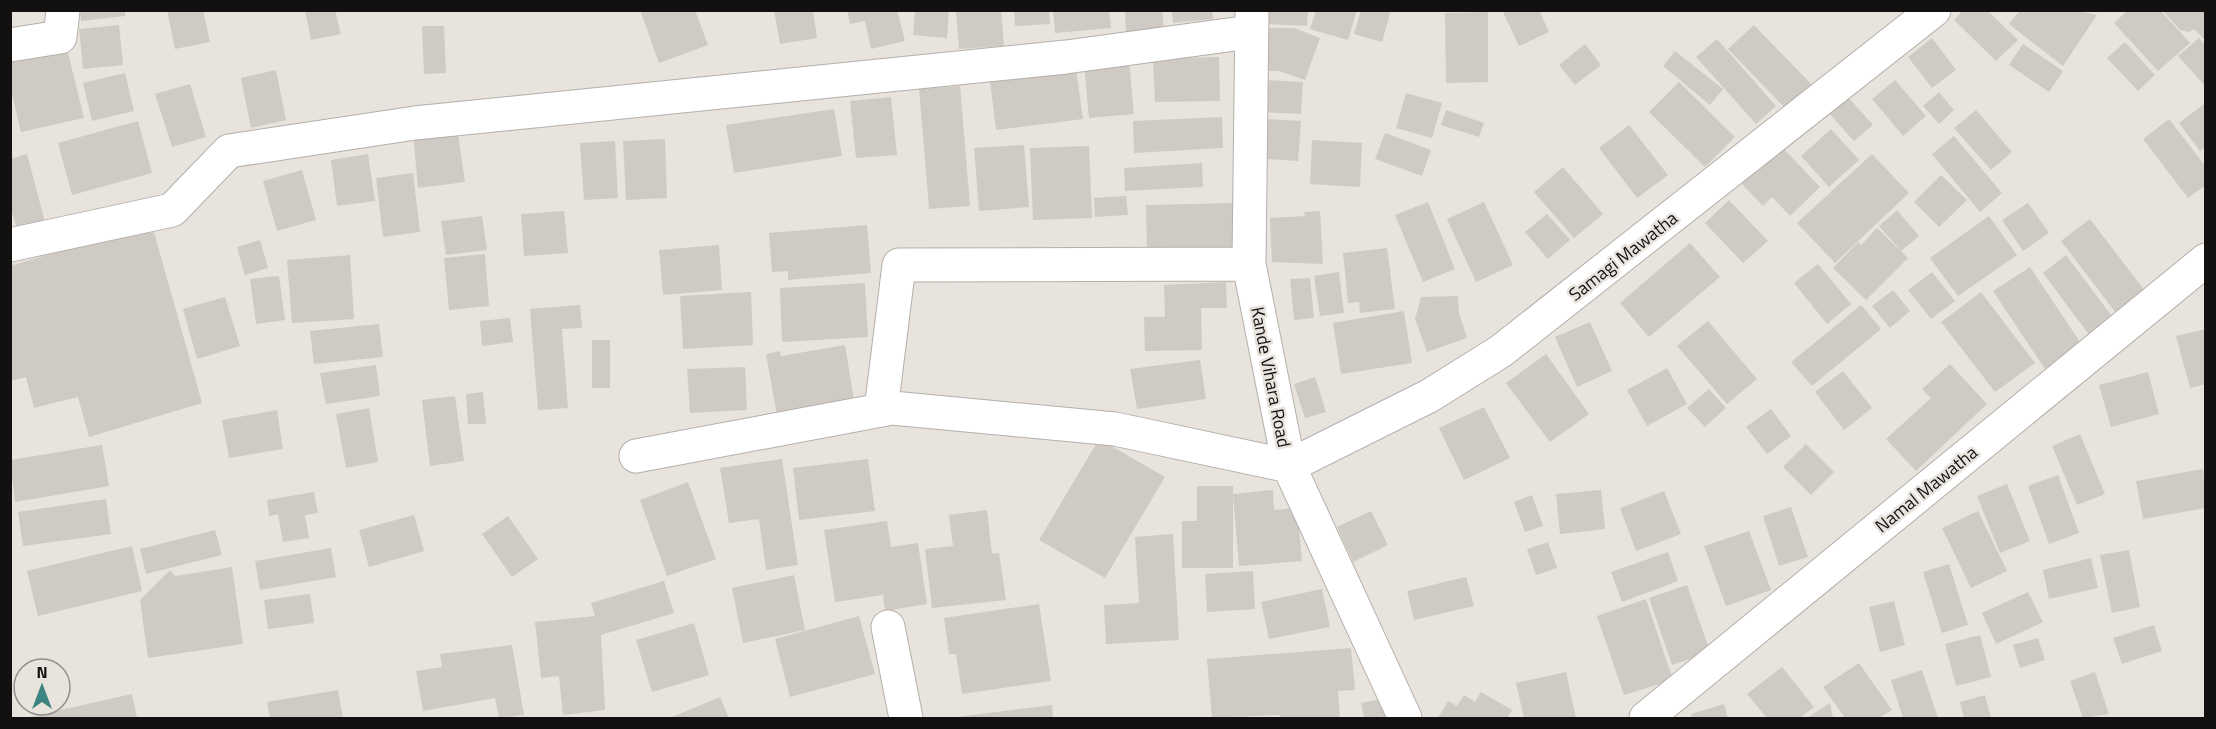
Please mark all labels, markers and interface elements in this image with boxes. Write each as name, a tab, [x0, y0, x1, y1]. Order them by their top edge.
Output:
street label: Samagi Mawatha	[1563, 205, 1683, 307]
street label: Kande Vihara Road	[1244, 304, 1298, 450]
street label: Namal Mawatha	[1869, 439, 1983, 539]
north arrow	[12, 657, 72, 717]
text: N	[36, 660, 48, 684]

